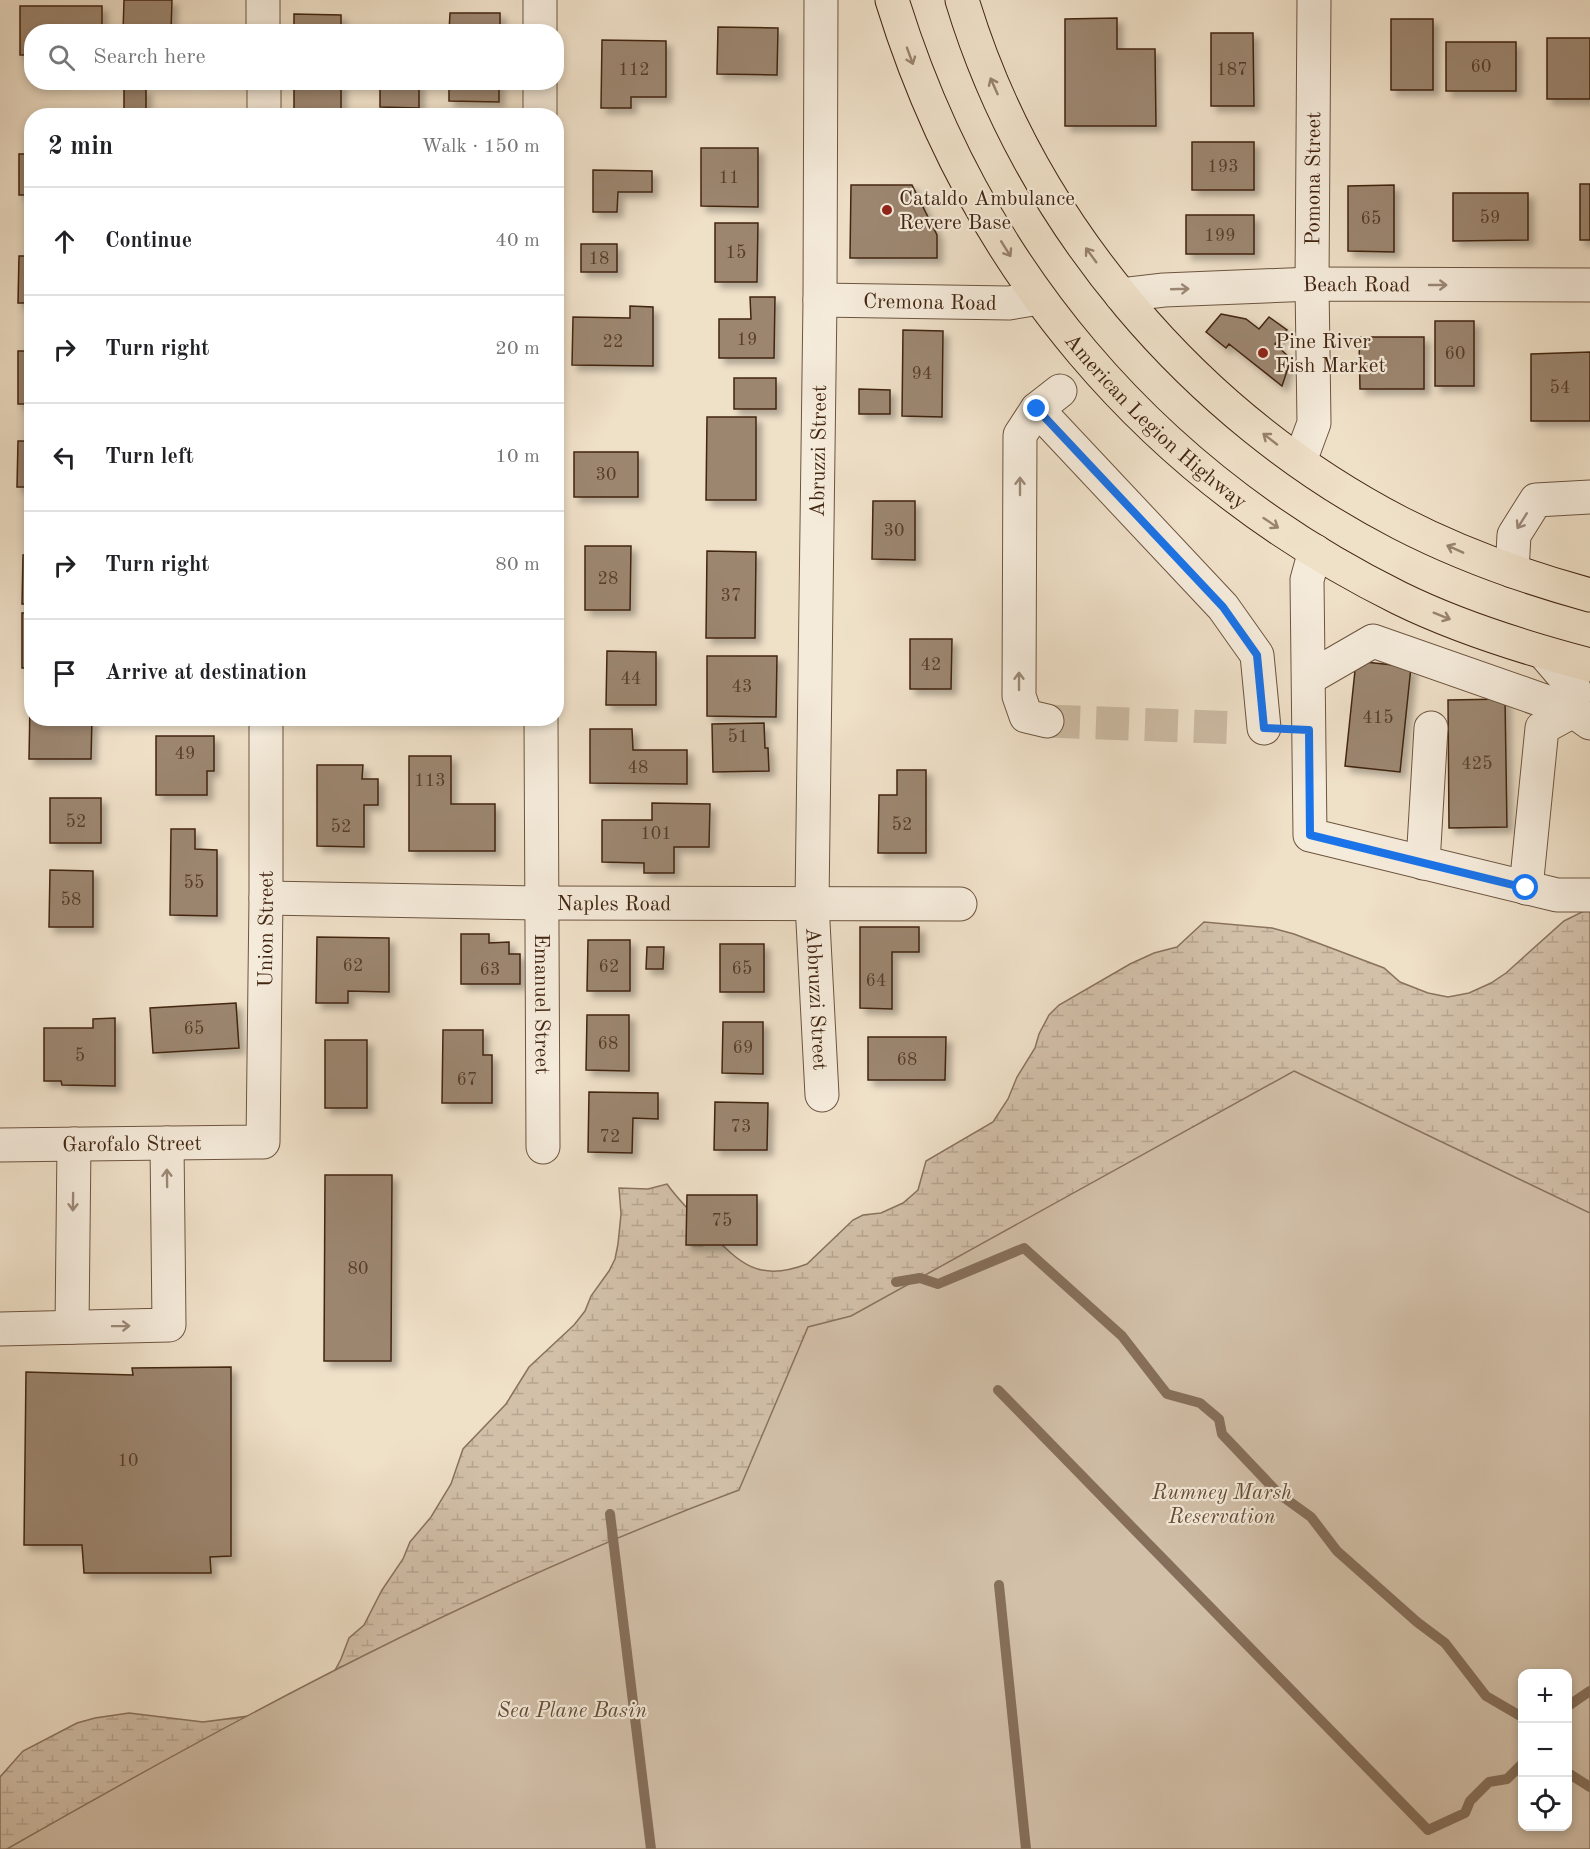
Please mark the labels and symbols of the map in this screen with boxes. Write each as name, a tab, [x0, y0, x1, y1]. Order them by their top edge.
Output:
one-way arrow	[906, 46, 917, 64]
house number: 60	[1471, 58, 1491, 76]
house number: 112	[618, 61, 650, 79]
house number: 187	[1216, 61, 1248, 79]
one-way arrow	[988, 77, 1000, 95]
street label: Pomona Street	[1303, 111, 1325, 246]
house number: 193	[1207, 158, 1239, 176]
house number: 11	[719, 169, 739, 187]
place label: Cataldo Ambulance Revere Base	[899, 189, 1075, 234]
marker: Cataldo Ambulance Revere Base	[880, 203, 894, 217]
house number: 59	[1480, 209, 1500, 227]
house number: 65	[1361, 210, 1381, 228]
house number: 199	[1204, 227, 1236, 245]
one-way arrow	[1000, 240, 1012, 257]
house number: 15	[726, 244, 746, 262]
one-way arrow	[1085, 247, 1097, 263]
house number: 18	[589, 250, 609, 268]
street label: Beach Road	[1302, 275, 1411, 296]
one-way arrow	[1427, 279, 1447, 291]
one-way arrow	[1169, 284, 1189, 295]
street label: Cremona Road	[863, 292, 997, 315]
street label: American Legion Highway	[1060, 330, 1250, 514]
house number: 19	[737, 331, 757, 349]
place label: Pine River Fish Market	[1275, 332, 1386, 377]
house number: 22	[603, 333, 623, 351]
house number: 60	[1445, 345, 1465, 363]
marker: Pine River Fish Market	[1256, 346, 1270, 360]
house number: 94	[912, 365, 932, 383]
house number: 54	[1550, 379, 1570, 397]
street label: Abruzzi Street	[808, 385, 831, 517]
route end	[1023, 395, 1049, 421]
one-way arrow	[1262, 433, 1278, 446]
house number: 30	[596, 466, 616, 484]
one-way arrow	[1014, 476, 1026, 496]
one-way arrow	[1516, 512, 1528, 529]
one-way arrow	[1262, 517, 1279, 529]
house number: 30	[884, 522, 904, 540]
one-way arrow	[1447, 543, 1465, 554]
house number: 28	[598, 570, 618, 588]
house number: 37	[721, 587, 741, 605]
one-way arrow	[1432, 611, 1450, 622]
house number: 42	[921, 656, 941, 674]
house number: 44	[621, 670, 641, 688]
one-way arrow	[1013, 671, 1025, 691]
house number: 43	[732, 678, 752, 696]
house number: 415	[1362, 709, 1394, 727]
house number: 51	[728, 728, 748, 746]
house number: 49	[175, 745, 195, 763]
house number: 425	[1461, 755, 1493, 773]
house number: 48	[628, 759, 648, 777]
house number: 113	[414, 772, 446, 790]
house number: 52	[66, 813, 86, 831]
house number: 52	[892, 816, 912, 834]
house number: 52	[331, 818, 351, 836]
house number: 101	[640, 825, 672, 843]
street label: Union Street	[256, 871, 278, 988]
house number: 55	[184, 874, 204, 892]
route start	[1512, 874, 1538, 900]
house number: 58	[61, 891, 81, 909]
street label: Naples Road	[557, 894, 671, 915]
street label: Abbruzzi Street	[801, 927, 830, 1071]
street label: Emanuel Street	[530, 933, 552, 1075]
house number: 62	[343, 957, 363, 975]
house number: 62	[599, 958, 619, 976]
house number: 65	[732, 960, 752, 978]
house number: 63	[480, 961, 500, 979]
house number: 64	[866, 972, 886, 990]
house number: 65	[184, 1020, 204, 1038]
house number: 68	[598, 1035, 618, 1053]
house number: 69	[733, 1039, 753, 1057]
house number: 5	[75, 1047, 85, 1065]
house number: 68	[897, 1051, 917, 1069]
house number: 67	[457, 1071, 477, 1089]
house number: 73	[731, 1118, 751, 1136]
house number: 72	[600, 1128, 620, 1146]
street label: Garofalo Street	[62, 1134, 202, 1156]
one-way arrow	[161, 1168, 173, 1188]
one-way arrow	[67, 1192, 79, 1212]
house number: 75	[712, 1212, 732, 1230]
house number: 80	[348, 1260, 368, 1278]
one-way arrow	[111, 1321, 131, 1332]
house number: 10	[118, 1452, 138, 1470]
park label: Rumney Marsh Reservation	[1151, 1483, 1292, 1528]
park label: Sea Plane Basin	[497, 1701, 647, 1722]

